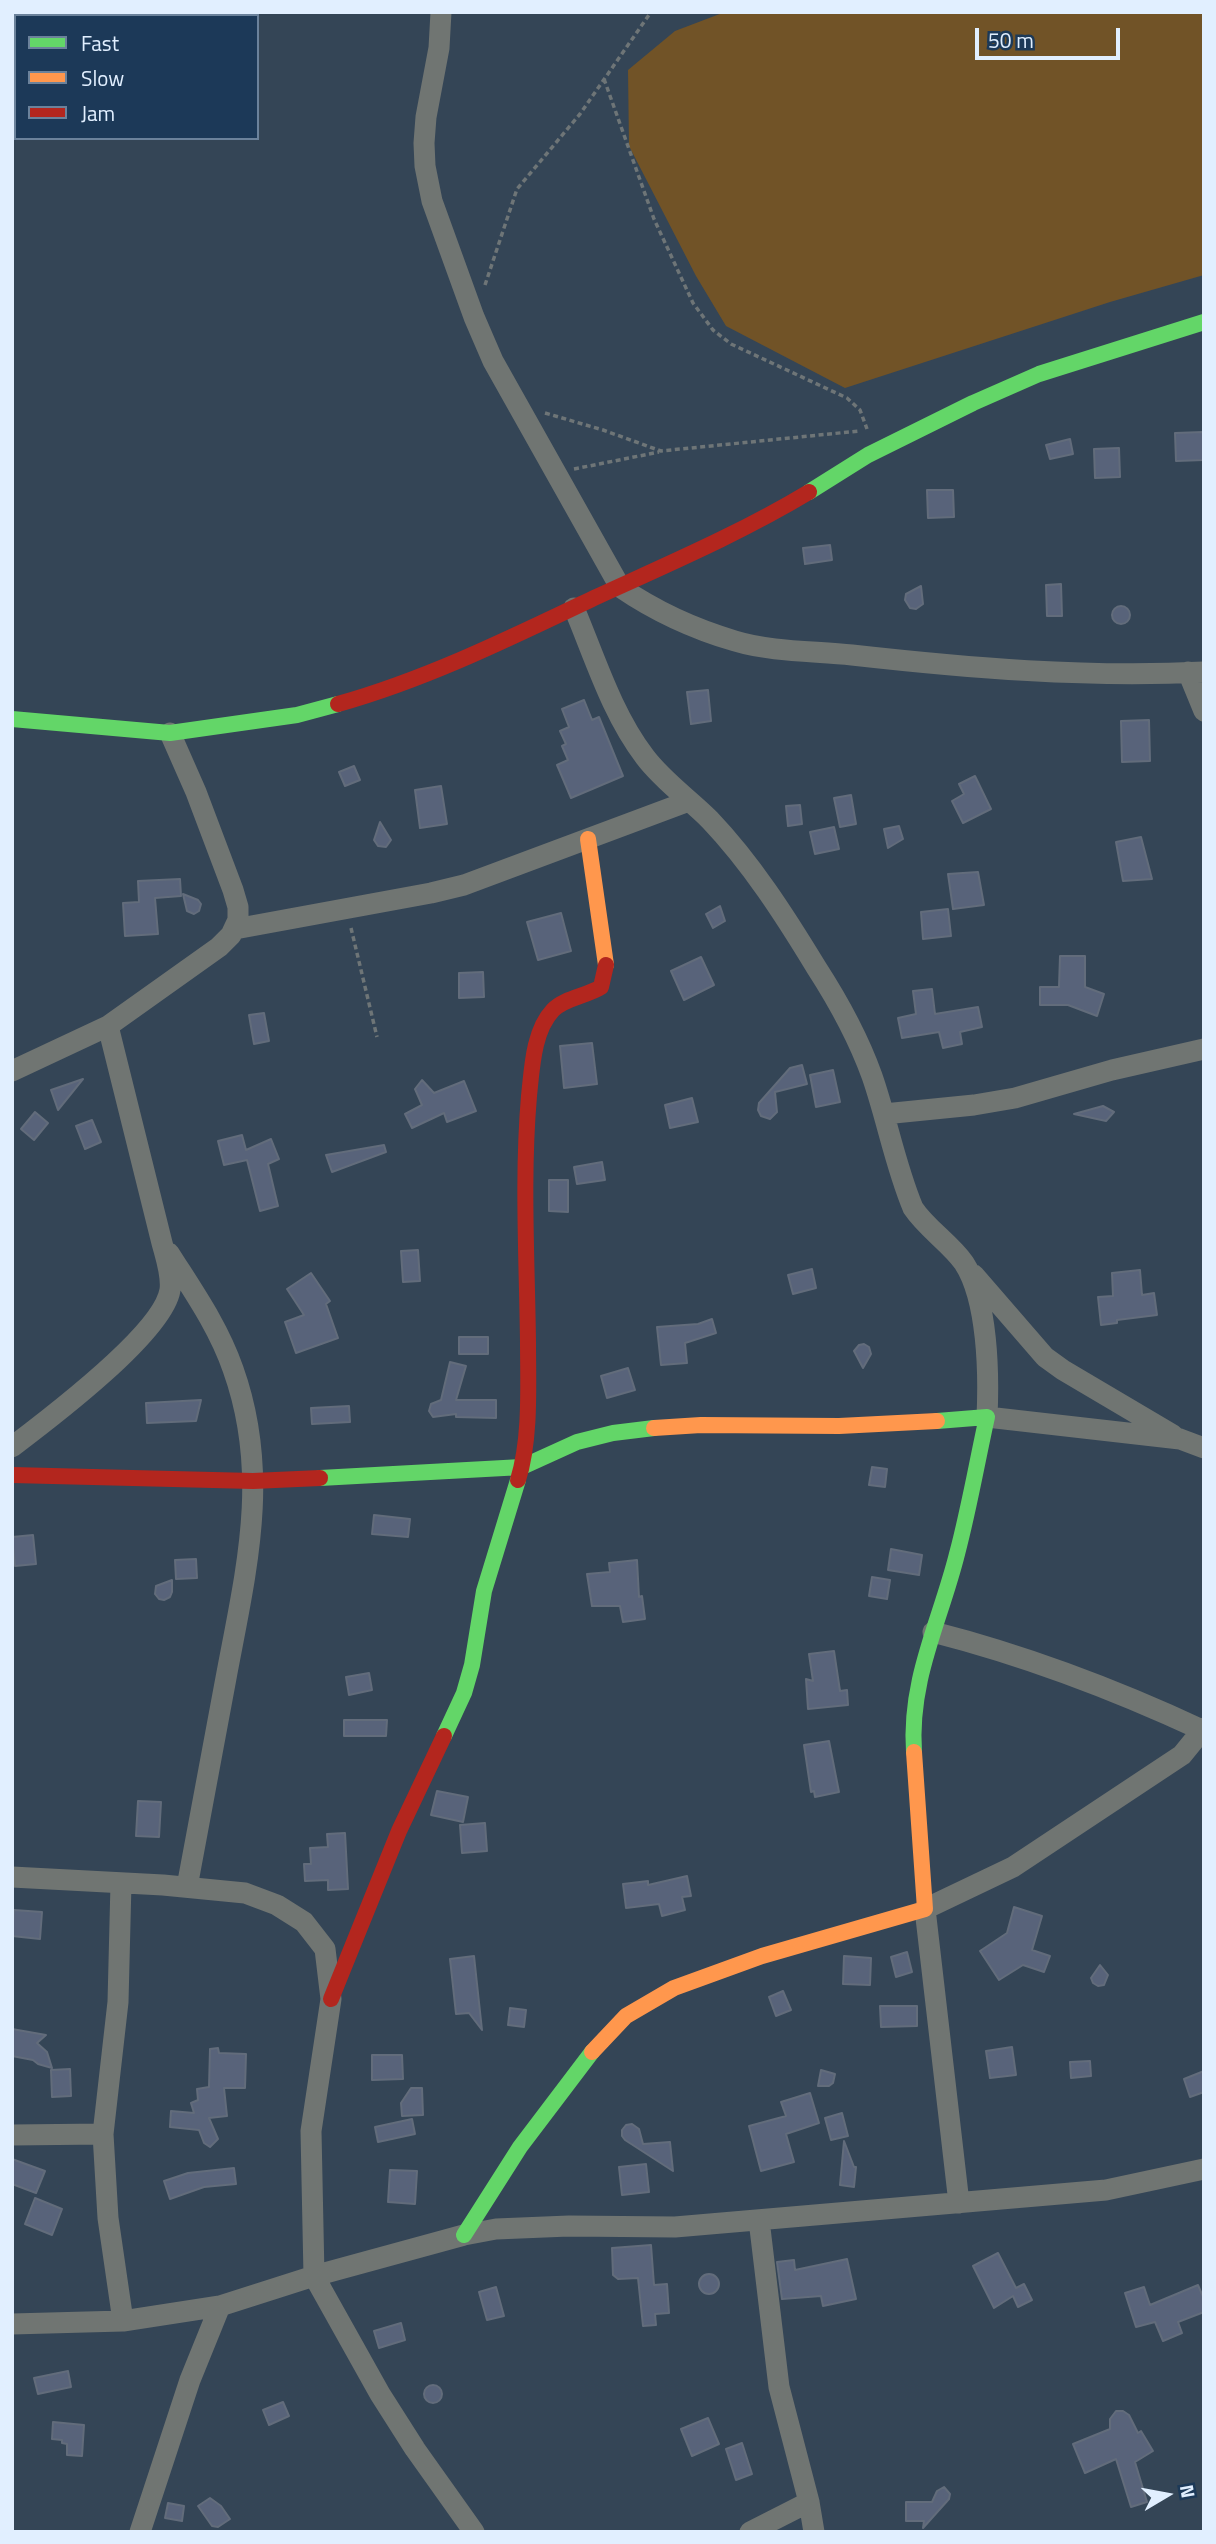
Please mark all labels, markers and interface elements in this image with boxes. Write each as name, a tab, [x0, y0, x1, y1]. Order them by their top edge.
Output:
legend	[14, 14, 259, 140]
scale bar	[978, 14, 1123, 58]
text: 50 m	[988, 24, 1034, 56]
text: Fast	[81, 27, 119, 59]
text: Slow	[81, 62, 124, 94]
text: Jam	[81, 97, 115, 129]
north arrow	[1132, 2460, 1202, 2530]
text: N	[1173, 2482, 1204, 2500]

